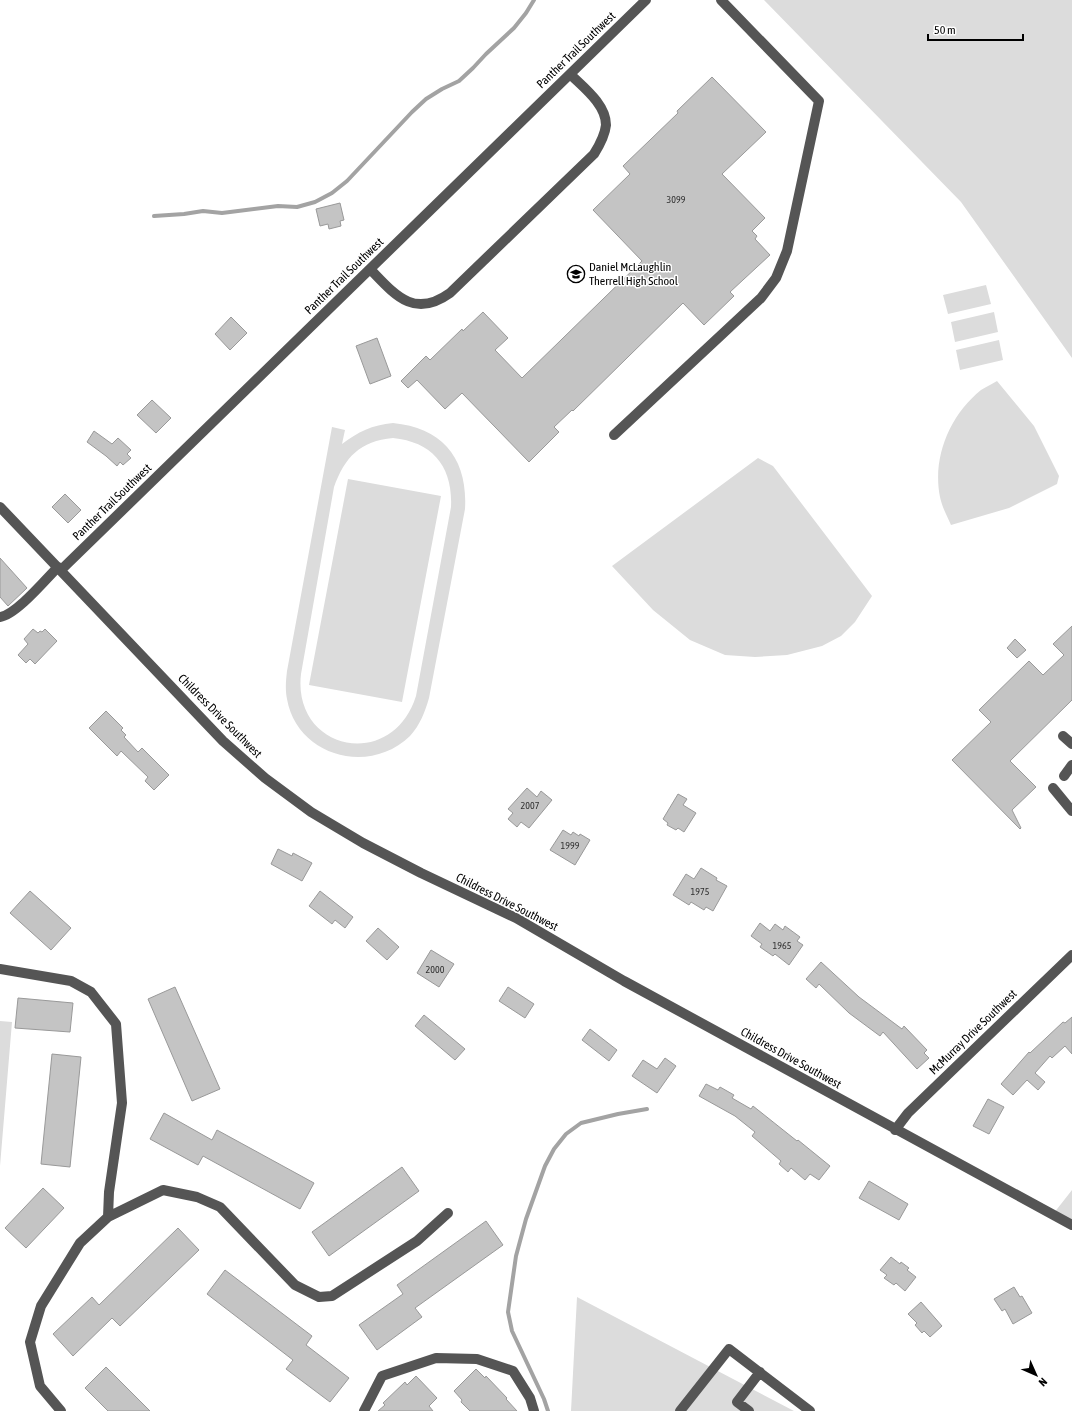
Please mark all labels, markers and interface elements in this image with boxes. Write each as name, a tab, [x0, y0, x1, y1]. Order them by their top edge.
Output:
street label: Panther Trail Southwest	[534, 9, 619, 91]
scale bar	[928, 16, 1023, 42]
text: 50 m	[934, 23, 956, 37]
house number: 3099	[667, 194, 686, 205]
street label: Panther Trail Southwest	[302, 235, 387, 317]
place label: Daniel McLaughlin Therrell High School	[589, 260, 679, 288]
school or university icon: Daniel McLaughlin Therrell High School	[566, 264, 586, 284]
street label: Panther Trail Southwest	[70, 461, 155, 543]
street label: Childress Drive Southwest	[175, 671, 265, 761]
house number: 2007	[521, 800, 540, 811]
house number: 1999	[561, 840, 580, 851]
street label: Childress Drive Southwest	[454, 870, 561, 934]
house number: 1975	[691, 886, 710, 897]
house number: 1965	[773, 940, 792, 951]
house number: 2000	[426, 964, 445, 975]
street label: McMurray Drive Southwest	[926, 986, 1020, 1077]
street label: Childress Drive Southwest	[738, 1025, 844, 1092]
north arrow	[1016, 1355, 1056, 1395]
text: N	[1037, 1376, 1050, 1389]

